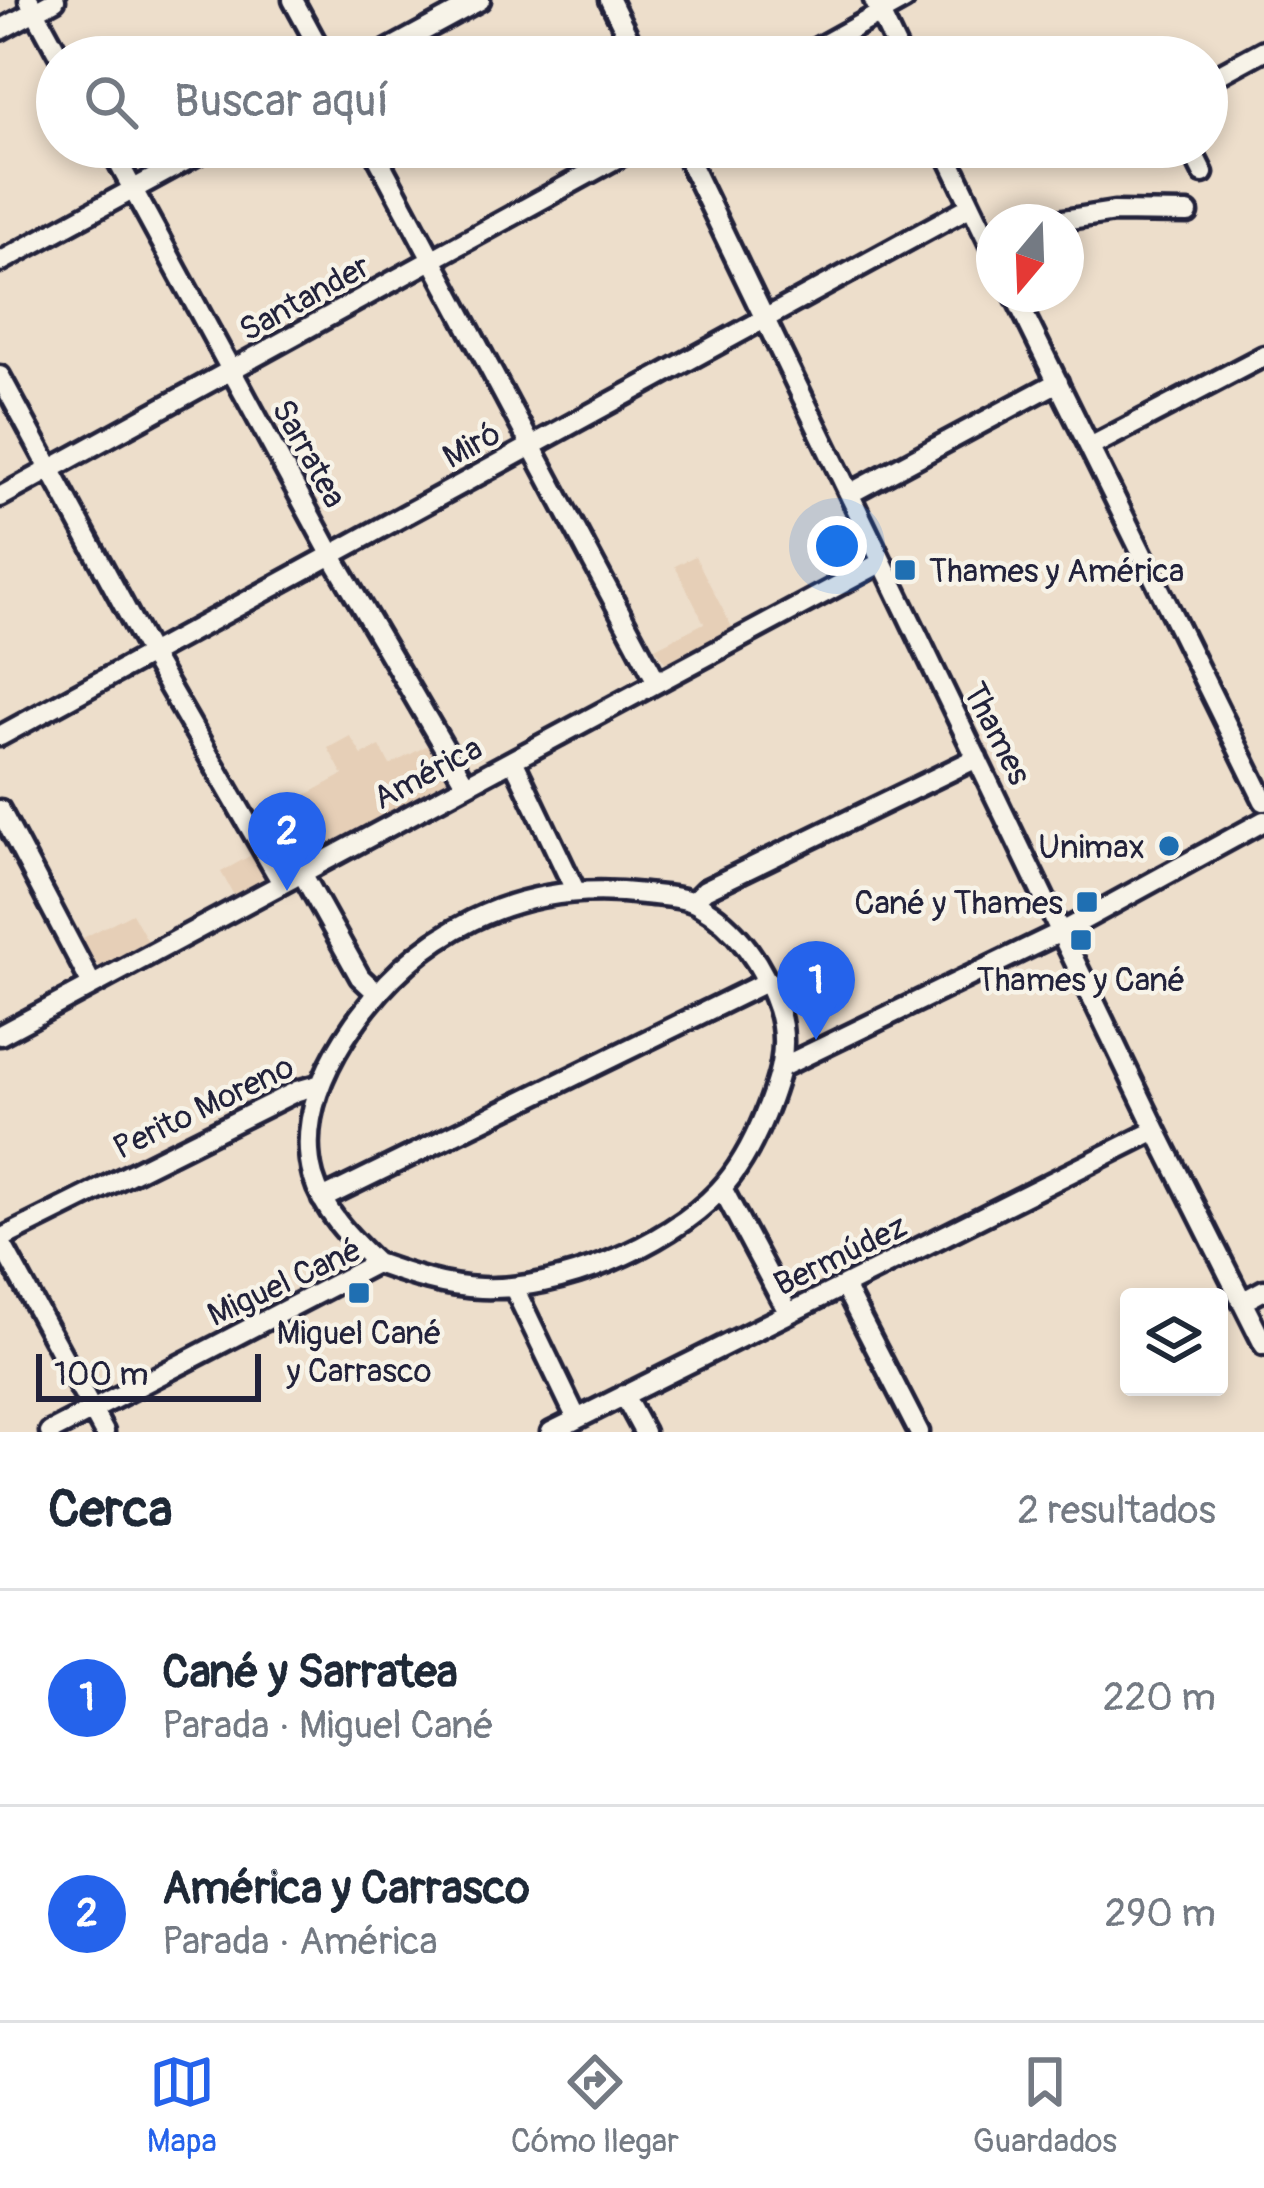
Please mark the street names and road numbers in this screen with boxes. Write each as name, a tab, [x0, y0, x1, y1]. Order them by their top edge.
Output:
street label: Santander	[232, 246, 377, 351]
street label: Sarratea	[262, 392, 355, 515]
street label: Miró	[436, 413, 508, 478]
street label: Thames	[954, 676, 1040, 792]
street label: América	[366, 728, 489, 819]
street label: Perito Moreno	[107, 1046, 301, 1169]
street label: Bermúdez	[767, 1206, 914, 1305]
street label: Miguel Cané	[201, 1229, 368, 1336]

